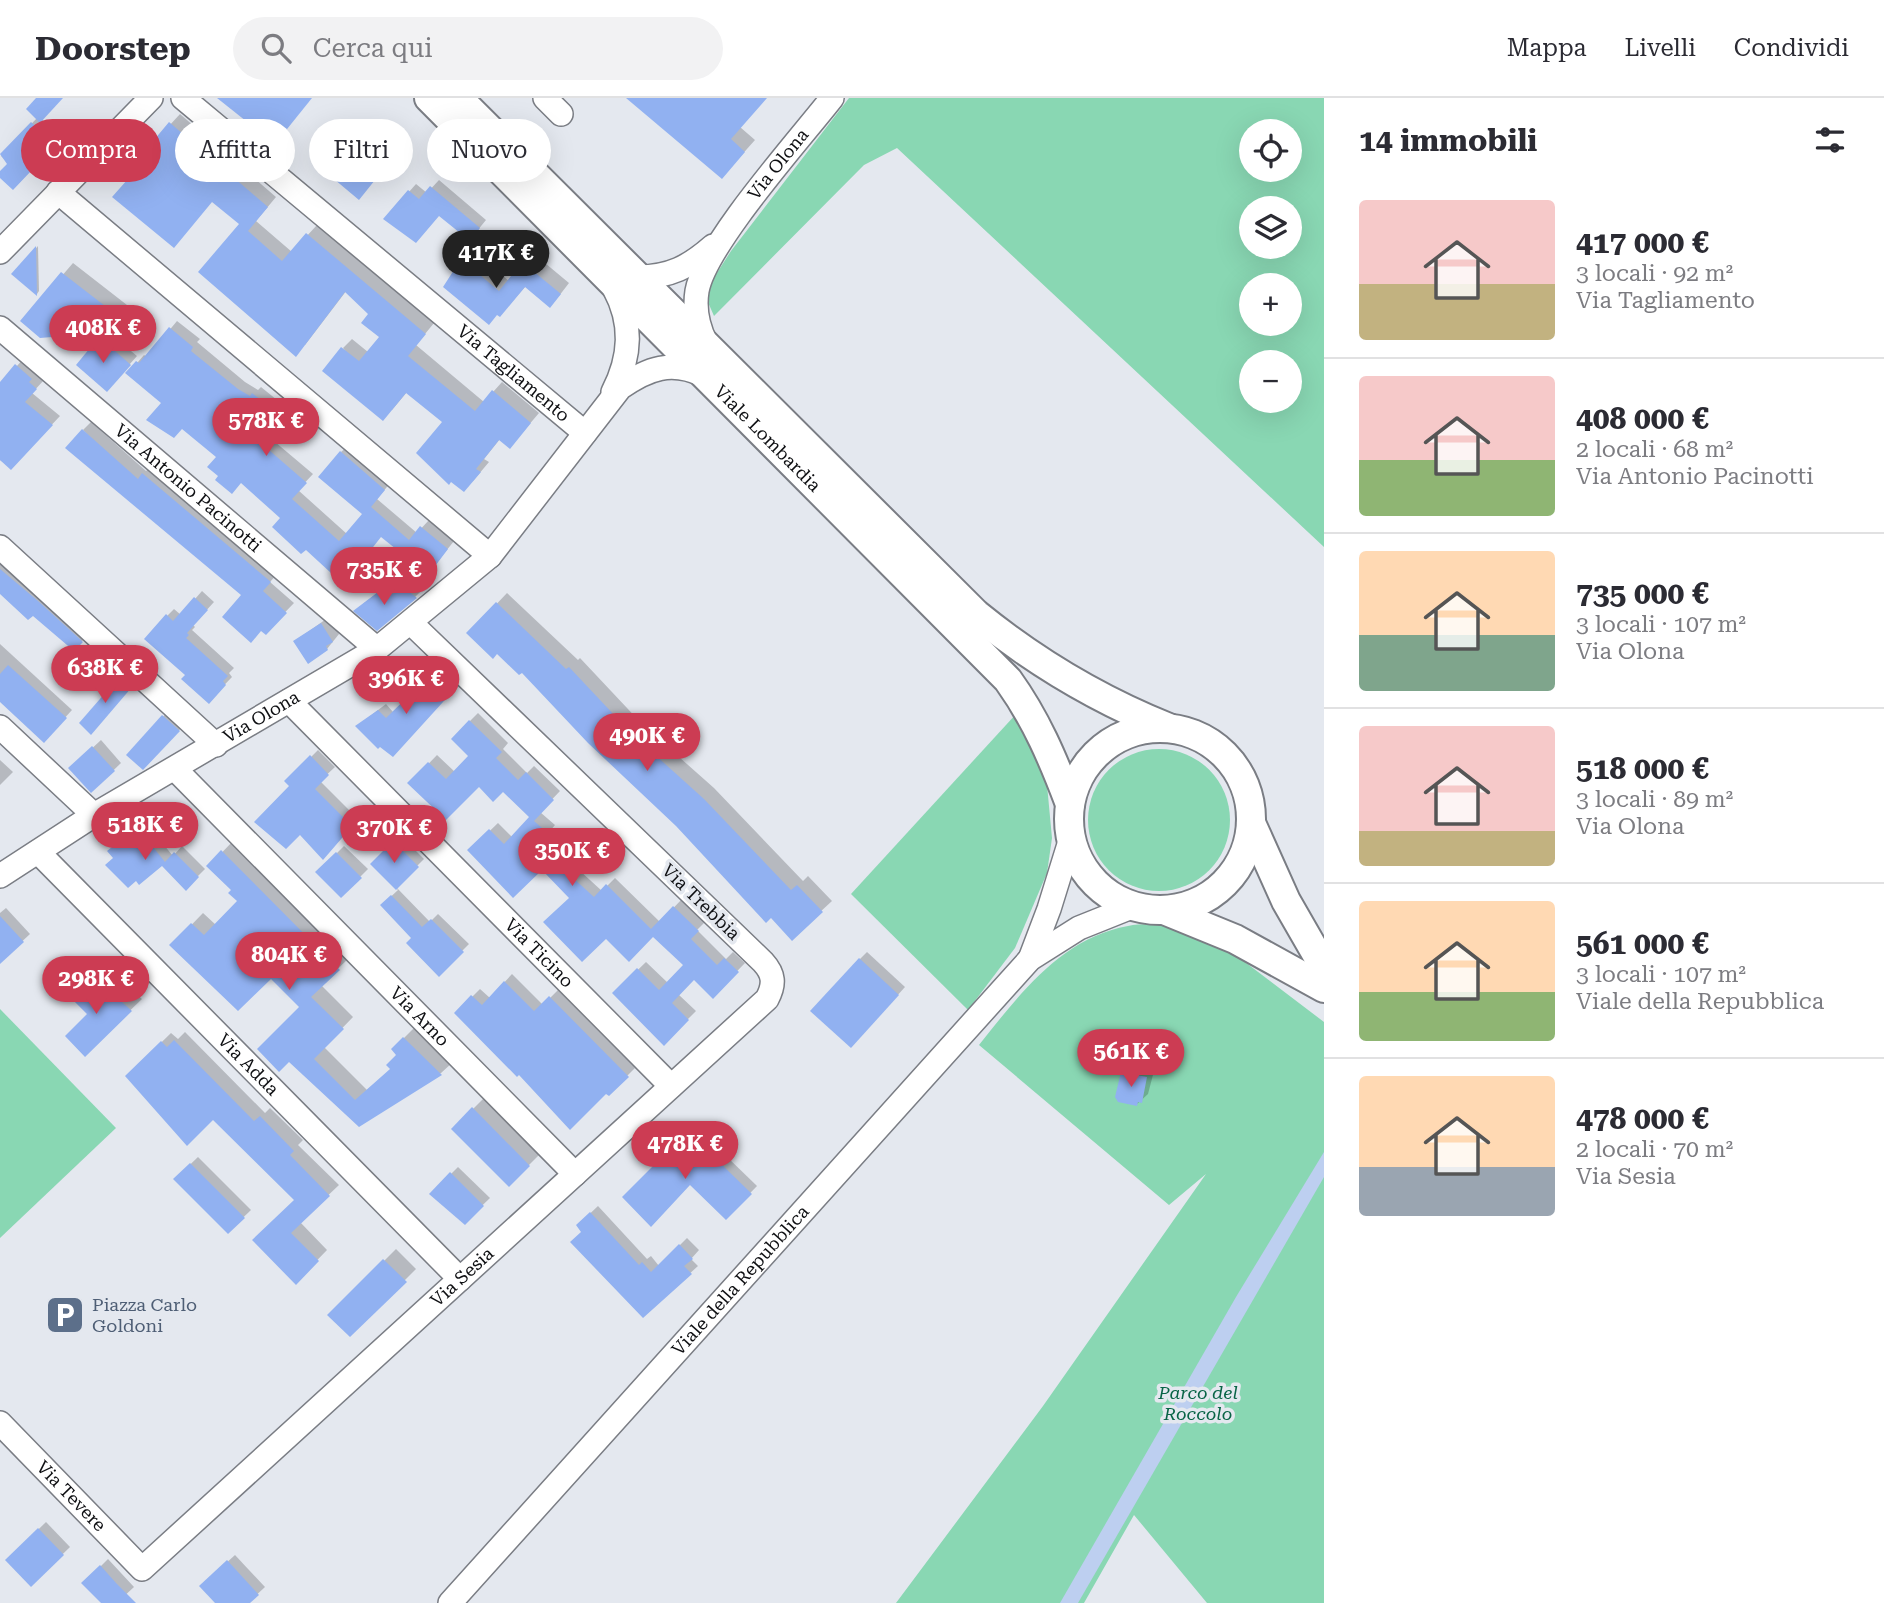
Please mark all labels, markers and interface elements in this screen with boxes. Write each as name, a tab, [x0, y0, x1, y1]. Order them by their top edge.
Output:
search box	[233, 17, 723, 80]
text: Doorstep	[35, 29, 191, 68]
icon: search	[257, 29, 295, 67]
text: Cerca qui	[313, 33, 433, 63]
text: Mappa	[1507, 34, 1586, 62]
text: Livelli	[1624, 34, 1696, 62]
text: Condividi	[1734, 34, 1849, 62]
chip: Compra	[21, 119, 161, 182]
chip: Affitta	[175, 119, 295, 182]
chip: Filtri	[309, 119, 413, 182]
chip: Nuovo	[427, 119, 551, 182]
map controls	[1239, 119, 1302, 413]
button: locate	[1239, 119, 1302, 182]
icon: filters	[1811, 121, 1849, 159]
text: 14 immobili	[1359, 123, 1537, 158]
street label: Via Olona	[743, 124, 813, 204]
button: layers	[1239, 196, 1302, 259]
text: 417 000 €	[1576, 225, 1709, 260]
icon: home	[1415, 228, 1499, 312]
pin: 417K €	[439, 230, 553, 290]
text: 417K €	[458, 239, 534, 266]
text: 3 locali · 92 m²	[1576, 260, 1733, 287]
button: +	[1239, 273, 1302, 336]
text: Via Tagliamento	[1576, 287, 1755, 314]
pin: 408K €	[46, 306, 160, 365]
text: 408K €	[65, 314, 141, 341]
street label: Via Tagliamento	[453, 320, 574, 426]
button: −	[1239, 350, 1302, 413]
street label: Viale Lombardia	[710, 380, 826, 496]
pin: 578K €	[209, 398, 323, 458]
text: 408 000 €	[1576, 401, 1709, 436]
icon: home	[1415, 404, 1499, 488]
text: 578K €	[228, 407, 304, 434]
street label: Via Antonio Pacinotti	[111, 419, 266, 556]
text: 2 locali · 68 m²	[1576, 436, 1733, 463]
text: Via Antonio Pacinotti	[1576, 463, 1813, 490]
pin: 735K €	[327, 547, 441, 607]
text: 735K €	[346, 556, 422, 583]
text: 735 000 €	[1576, 576, 1709, 611]
icon: home	[1415, 579, 1499, 663]
text: 3 locali · 107 m²	[1576, 611, 1746, 638]
text: Via Olona	[1576, 638, 1685, 665]
pin: 638K €	[48, 646, 162, 705]
text: 638K €	[67, 654, 143, 681]
pin: 396K €	[349, 656, 463, 716]
text: 396K €	[368, 665, 444, 692]
street label: Via Olona	[219, 686, 303, 747]
pin: 490K €	[590, 714, 704, 773]
text: 490K €	[609, 722, 685, 749]
text: 518 000 €	[1576, 751, 1709, 786]
icon: home	[1415, 754, 1499, 838]
text: 3 locali · 89 m²	[1576, 786, 1733, 813]
pin: 518K €	[88, 802, 202, 862]
pin: 370K €	[337, 806, 451, 865]
text: 518K €	[107, 811, 183, 838]
text: Via Olona	[1576, 813, 1685, 840]
text: 370K €	[356, 814, 432, 841]
pin: 350K €	[515, 828, 629, 888]
text: 350K €	[534, 837, 610, 864]
street label: Via Trebbia	[658, 859, 745, 944]
street label: Via Ticino	[501, 914, 578, 992]
text: 561 000 €	[1576, 926, 1709, 961]
icon: home	[1415, 929, 1499, 1013]
pin: 804K €	[232, 932, 346, 992]
text: 804K €	[251, 941, 327, 968]
pin: 298K €	[39, 956, 153, 1016]
text: 3 locali · 107 m²	[1576, 961, 1746, 988]
text: 298K €	[58, 965, 134, 992]
street label: Via Arno	[386, 982, 454, 1050]
text: Viale della Repubblica	[1576, 988, 1824, 1015]
street label: Via Adda	[214, 1029, 284, 1100]
pin: 561K €	[1074, 1030, 1188, 1089]
text: 561K €	[1093, 1038, 1169, 1065]
text: 478 000 €	[1576, 1101, 1709, 1136]
icon: home	[1415, 1104, 1499, 1188]
pin: 478K €	[628, 1122, 742, 1181]
text: 478K €	[647, 1130, 723, 1157]
text: 2 locali · 70 m²	[1576, 1136, 1733, 1163]
text: Via Sesia	[1576, 1163, 1676, 1190]
street label: Viale della Repubblica	[667, 1201, 813, 1359]
street label: Via Sesia	[426, 1242, 498, 1311]
parking icon: Piazza Carlo Goldoni	[44, 1294, 86, 1336]
place label: Piazza Carlo Goldoni	[92, 1294, 197, 1336]
park label: Parco del Roccolo	[1157, 1382, 1238, 1424]
street label: Via Tevere	[32, 1456, 111, 1536]

